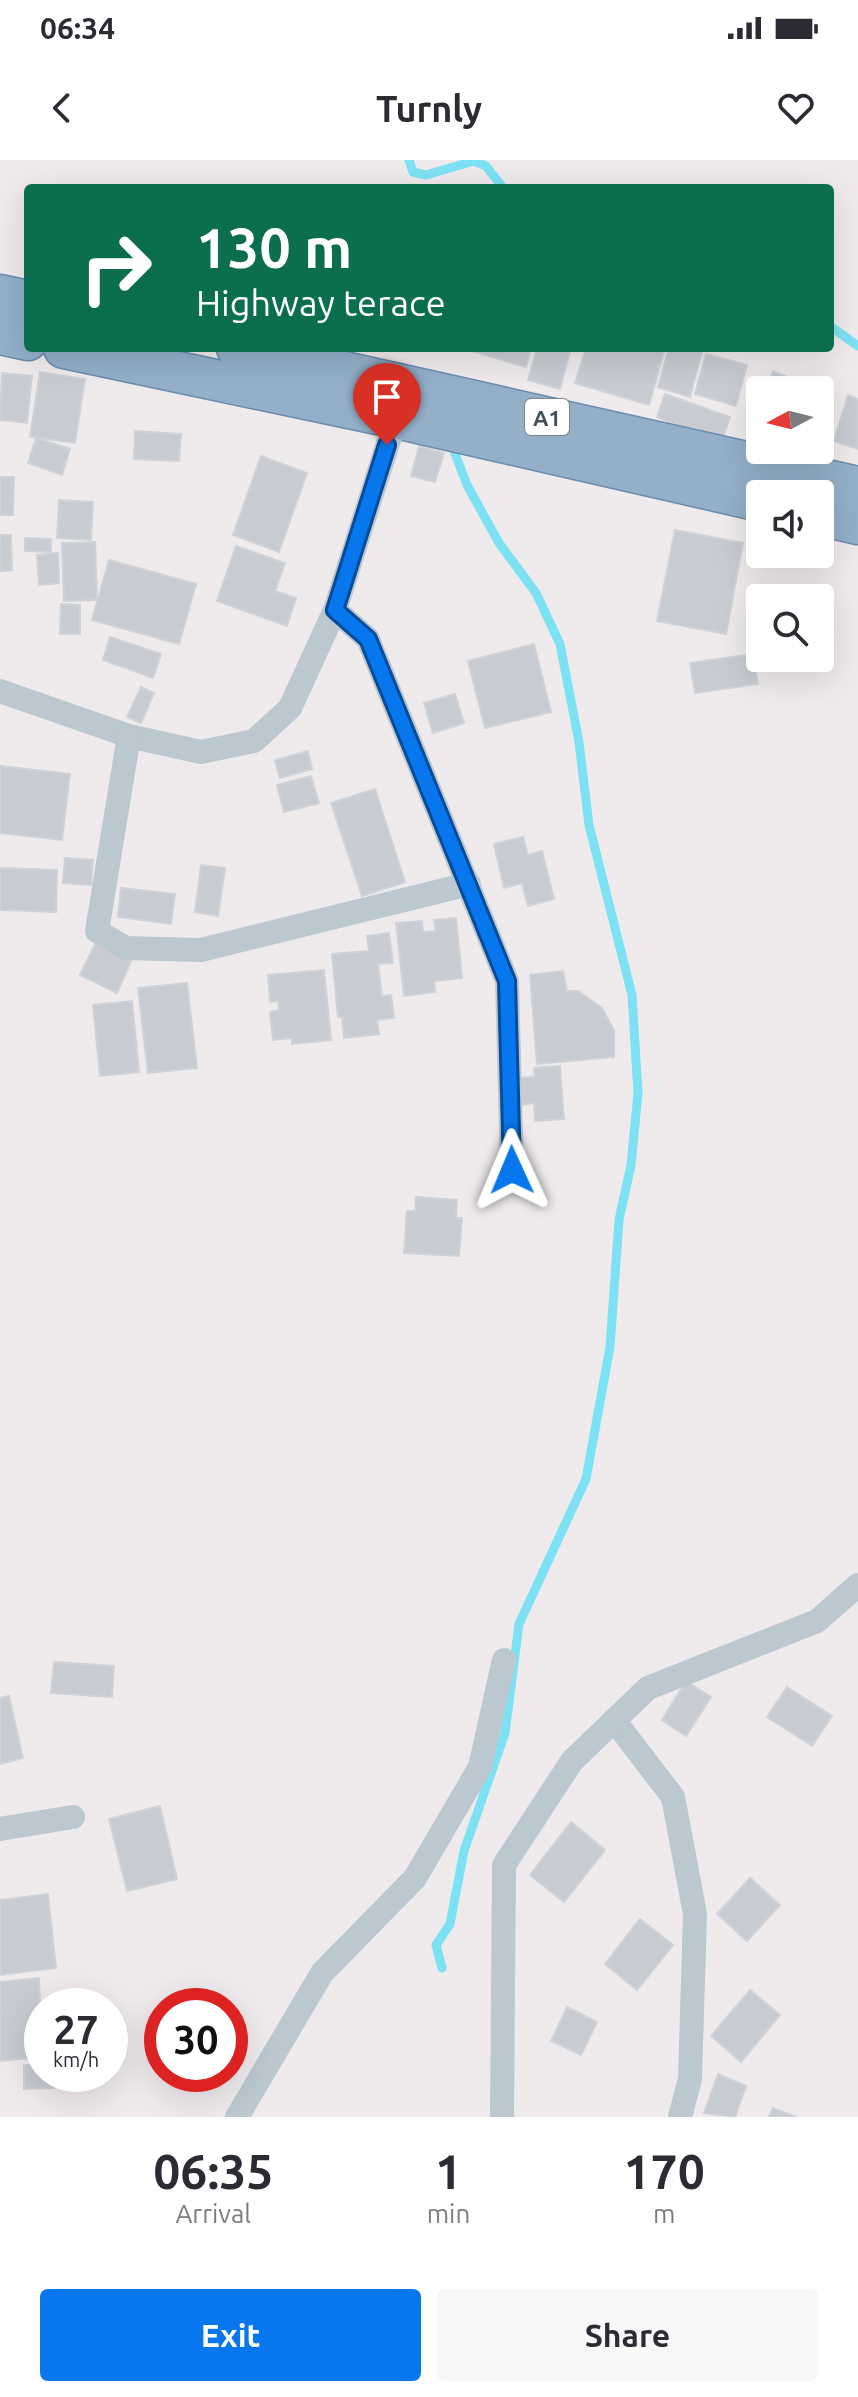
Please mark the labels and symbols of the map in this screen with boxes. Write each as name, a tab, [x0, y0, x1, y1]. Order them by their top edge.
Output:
pin	[353, 363, 421, 445]
north arrow	[746, 376, 834, 464]
road number: A1	[525, 399, 569, 435]
position arrow	[470, 1128, 554, 1212]
speed limit sign: 30	[144, 1988, 248, 2092]

